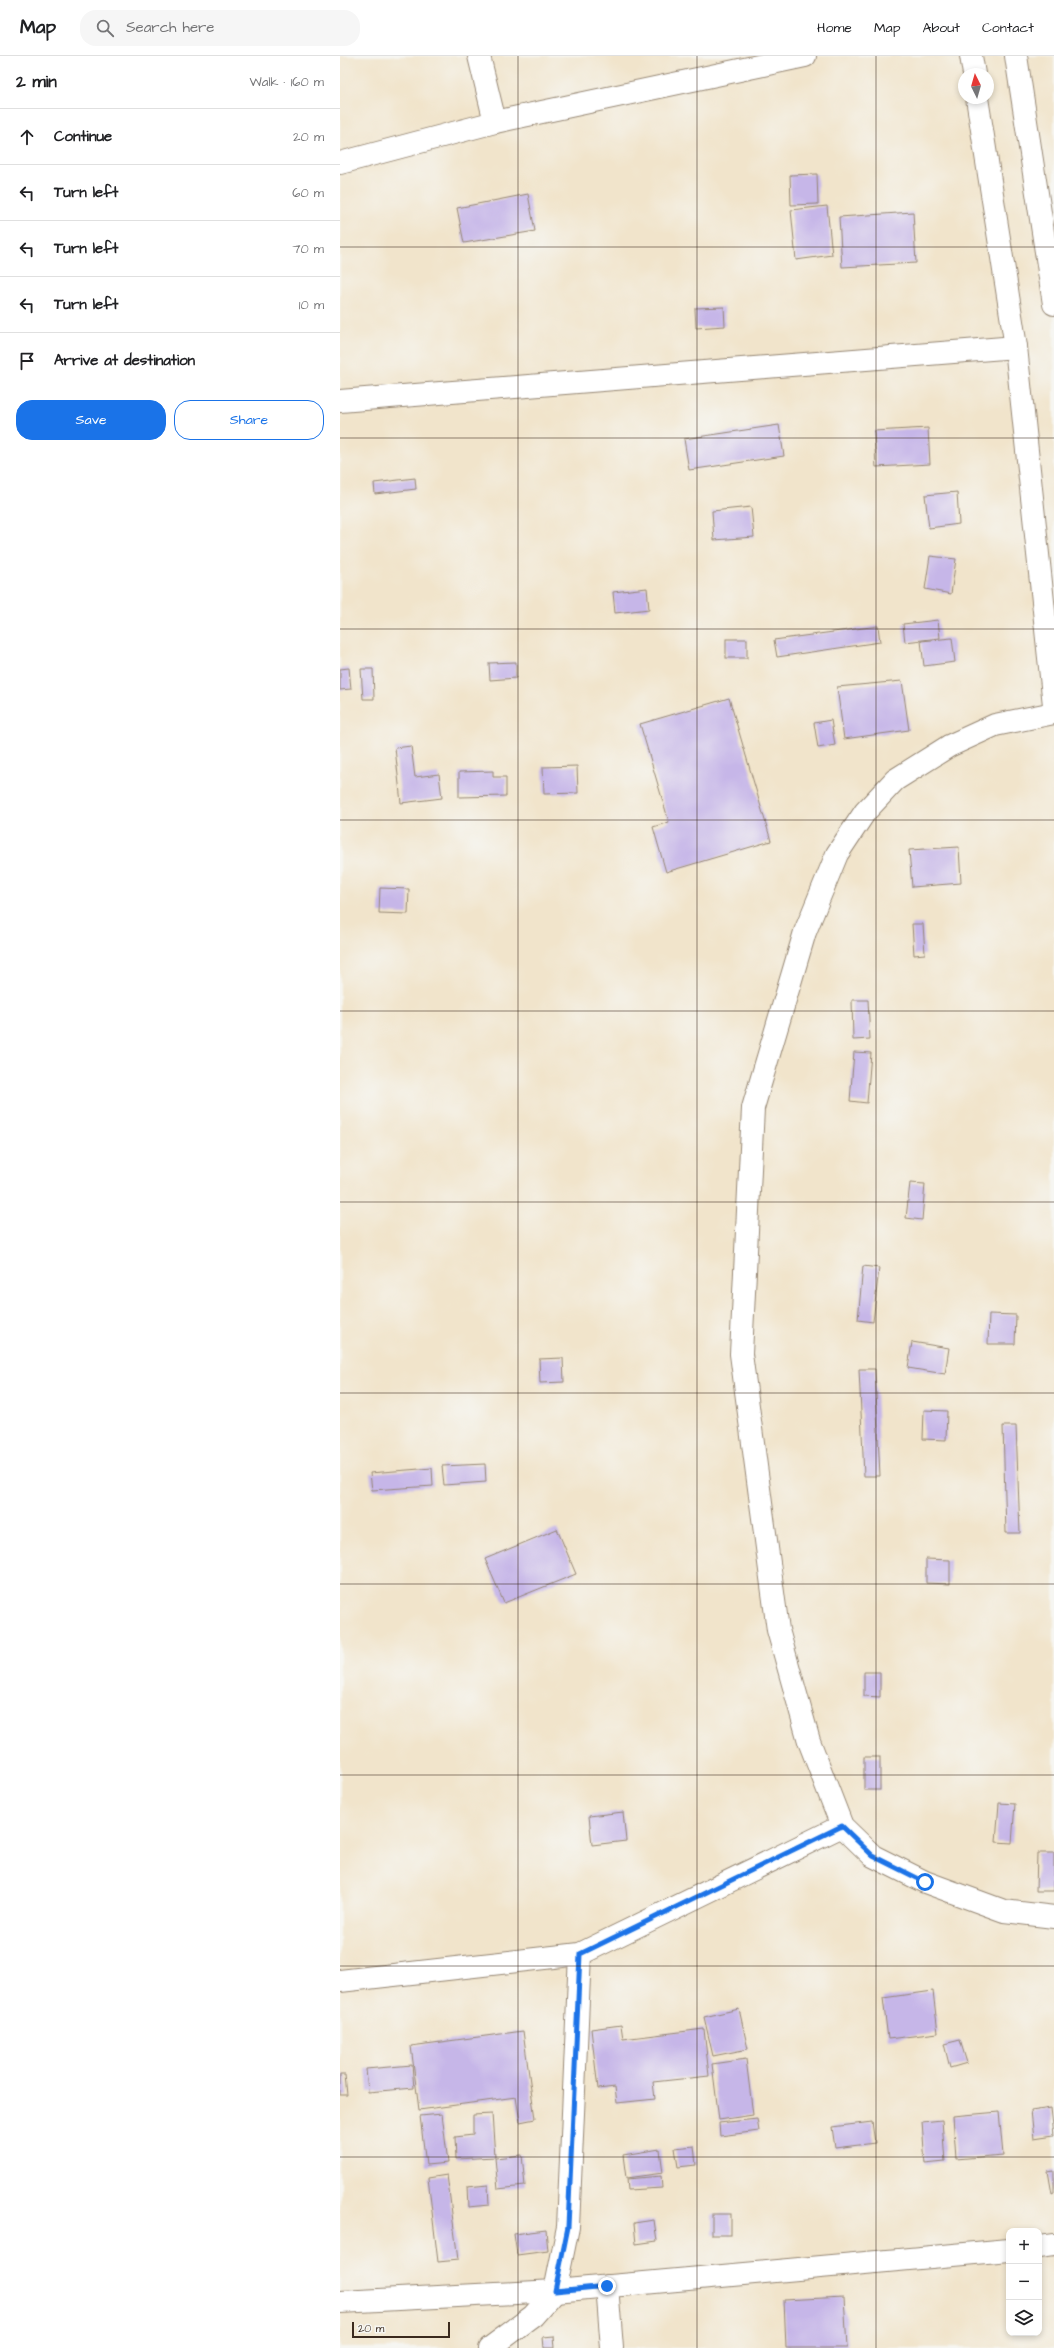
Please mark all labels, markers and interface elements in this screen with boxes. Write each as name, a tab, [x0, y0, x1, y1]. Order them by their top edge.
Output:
search box	[80, 10, 360, 46]
text: Map	[20, 14, 56, 41]
icon: search	[94, 17, 116, 39]
text: Search here	[126, 17, 215, 38]
text: Home	[817, 18, 852, 38]
text: Map	[874, 18, 900, 38]
text: About	[922, 18, 960, 38]
text: Contact	[982, 18, 1034, 38]
north arrow	[958, 68, 994, 104]
text: 2 min	[16, 70, 57, 94]
text: Walk · 160 m	[250, 73, 324, 91]
icon: ahead	[16, 126, 38, 148]
text: Continue	[54, 126, 112, 147]
text: 20 m	[293, 128, 324, 146]
icon: left	[16, 182, 38, 204]
text: Turn left	[54, 182, 118, 203]
text: 60 m	[292, 184, 324, 202]
icon: left	[16, 238, 38, 260]
text: Turn left	[54, 238, 118, 259]
text: 70 m	[292, 240, 324, 258]
icon: left	[16, 294, 38, 316]
text: Turn left	[54, 294, 118, 315]
text: 10 m	[299, 296, 324, 314]
icon: arrive	[16, 350, 38, 372]
text: Arrive at destination	[54, 350, 195, 371]
button: Save	[16, 400, 166, 440]
button: Share	[174, 400, 324, 440]
route start	[916, 1873, 934, 1891]
map controls	[1006, 2228, 1042, 2336]
button: +	[1006, 2228, 1042, 2264]
button: −	[1006, 2264, 1042, 2300]
route end	[598, 2277, 616, 2295]
button: layers	[1006, 2300, 1042, 2336]
scale bar	[352, 2320, 450, 2339]
text: 20 m	[358, 2321, 384, 2336]

